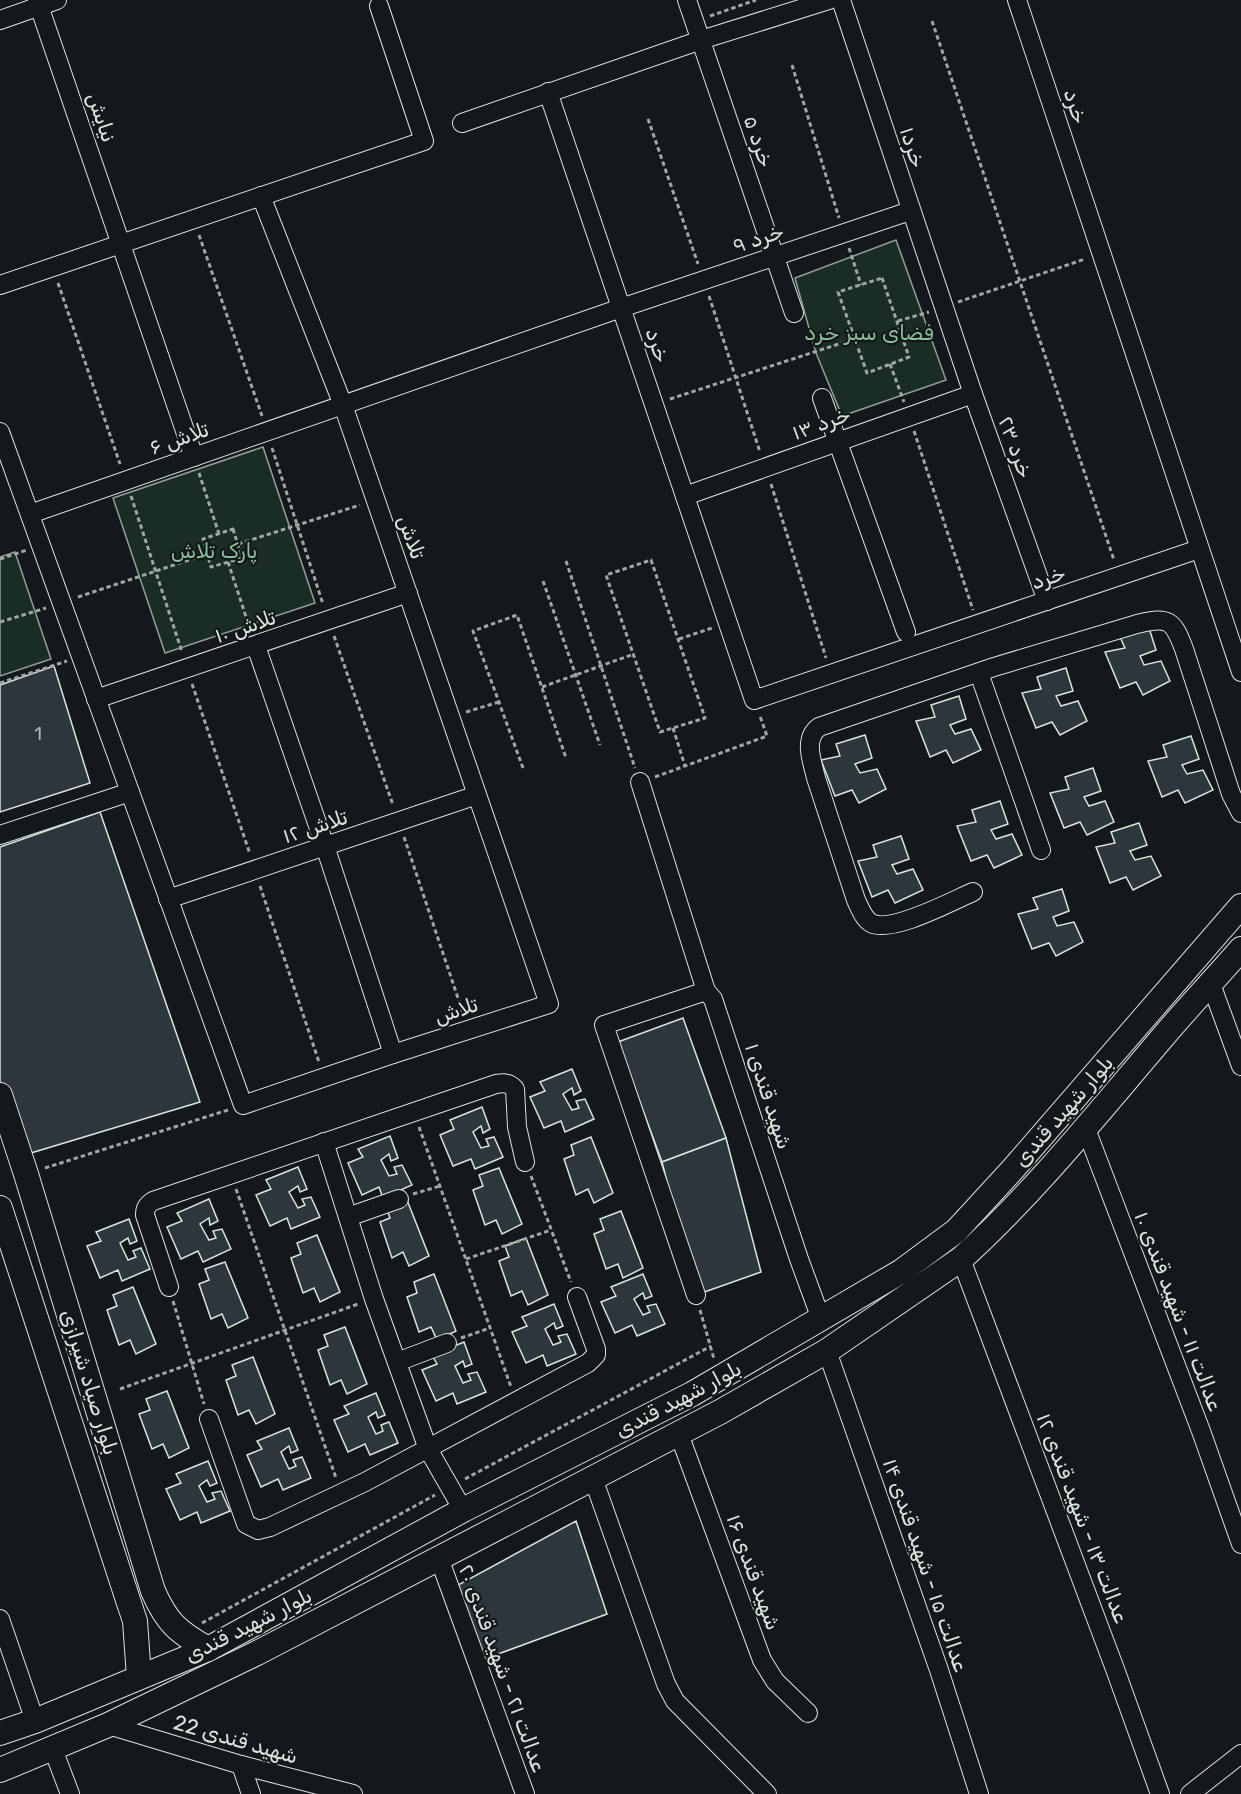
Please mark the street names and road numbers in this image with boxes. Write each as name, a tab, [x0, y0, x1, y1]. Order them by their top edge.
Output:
street label: خرد	[1059, 86, 1093, 126]
street label: نیایش	[82, 89, 122, 145]
street label: خرد ۵	[739, 112, 779, 170]
street label: خرد۱	[895, 123, 931, 171]
street label: خرد ۹	[729, 218, 787, 258]
street label: خرد	[641, 324, 675, 366]
street label: خرد ۱۳	[788, 401, 854, 445]
street label: خرد ۲۳	[993, 413, 1039, 481]
street label: تلاش ۶	[146, 416, 212, 460]
street label: تلاش	[393, 512, 431, 563]
street label: خرد	[1027, 560, 1069, 594]
street label: تلاش ۱۰	[211, 604, 279, 648]
street label: تلاش ۱۲	[279, 804, 351, 848]
street label: تلاش	[431, 991, 482, 1029]
street label: شهيد قندی ۱	[740, 1040, 798, 1152]
street label: بلوار شهید قندی	[1008, 1050, 1118, 1172]
street label: عدالت ۱۱ - شهید قندی ۱۰	[1129, 1208, 1229, 1414]
street label: بلوار صیاد شیرازی	[56, 1306, 124, 1458]
street label: بلوار شهید قندی	[611, 1355, 745, 1443]
street label: عدالت ۱۳ - شهید قندی ۱۲	[1031, 1410, 1135, 1626]
street label: عدالت ۱۵ - شهید قندی ۱۴	[878, 1455, 974, 1675]
street label: شهید قندی ۱۶	[722, 1511, 786, 1633]
street label: عدالت ۲۱ - شهید قندی ۲۰	[454, 1561, 552, 1775]
street label: بلوار شهید قندی	[180, 1582, 316, 1668]
street label: شهید قندی 22	[171, 1709, 301, 1769]

